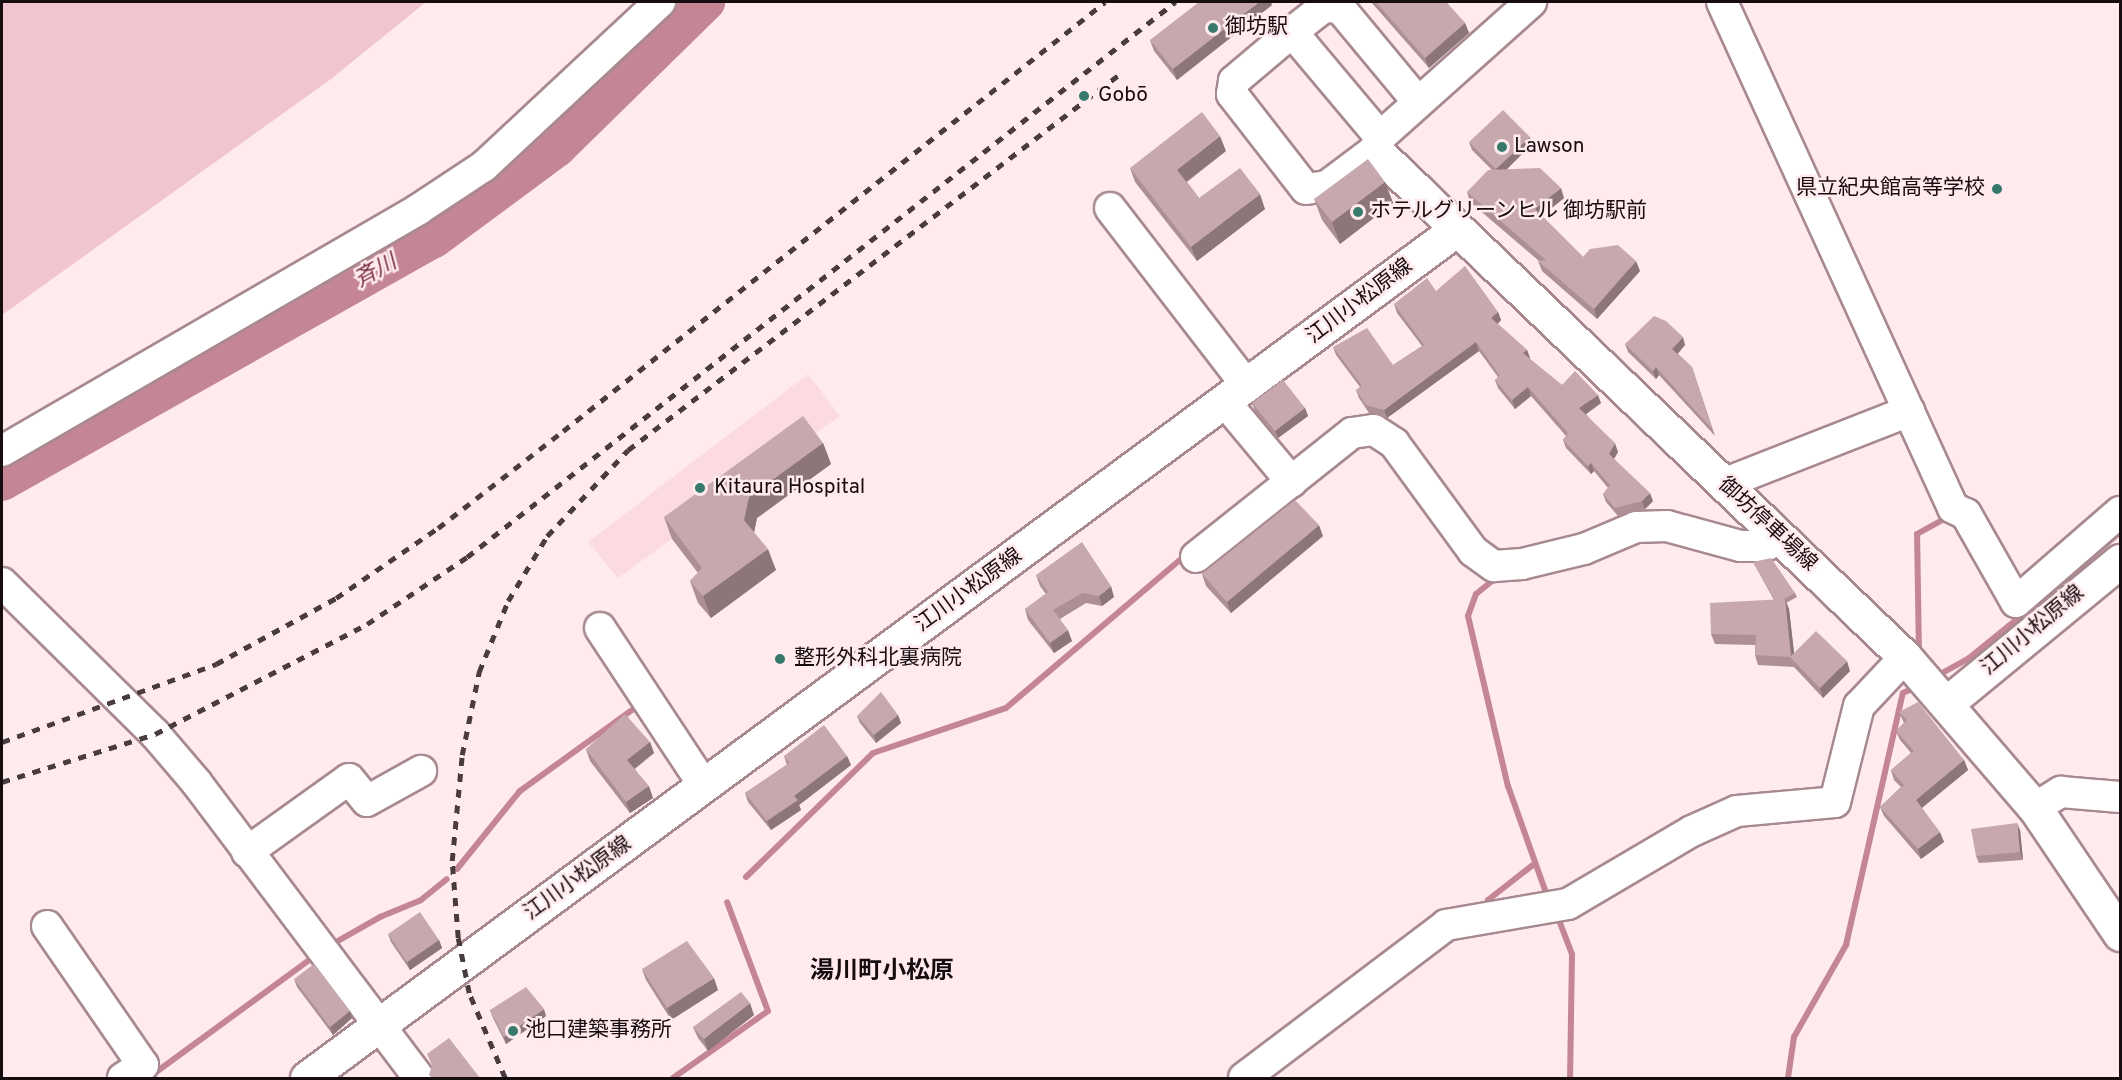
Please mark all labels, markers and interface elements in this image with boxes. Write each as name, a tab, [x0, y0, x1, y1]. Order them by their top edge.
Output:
place label: 御坊駅	[1225, 15, 1288, 41]
marker: 御坊駅	[1206, 21, 1220, 35]
place label: Gobō	[1098, 83, 1148, 109]
marker: Gobō	[1075, 87, 1093, 105]
place label: Lawson	[1514, 134, 1585, 160]
marker: Lawson	[1495, 140, 1509, 154]
place label: 県立紀央館高等学校	[1796, 176, 1985, 202]
marker: 県立紀央館高等学校	[1990, 182, 2004, 196]
place label: ホテルグリーンヒル 御坊駅前	[1370, 199, 1648, 225]
marker: ホテルグリーンヒル 御坊駅前	[1351, 205, 1365, 219]
water label: 斉川	[350, 250, 402, 294]
street label: 江川小松原線	[1302, 254, 1418, 350]
street label: 御坊停車場線	[1712, 473, 1822, 577]
place label: Kitaura Hospital	[714, 475, 865, 501]
marker: Kitaura Hospital	[691, 479, 709, 497]
street label: 江川小松原線	[911, 544, 1027, 638]
street label: 江川小松原線	[1977, 581, 2089, 681]
place label: 整形外科北裏病院	[794, 646, 962, 672]
marker: 整形外科北裏病院	[771, 650, 789, 668]
street label: 江川小松原線	[520, 832, 636, 926]
district label: 湯川町小松原	[810, 959, 954, 987]
place label: 池口建築事務所	[525, 1018, 672, 1044]
marker: 池口建築事務所	[506, 1024, 520, 1038]

